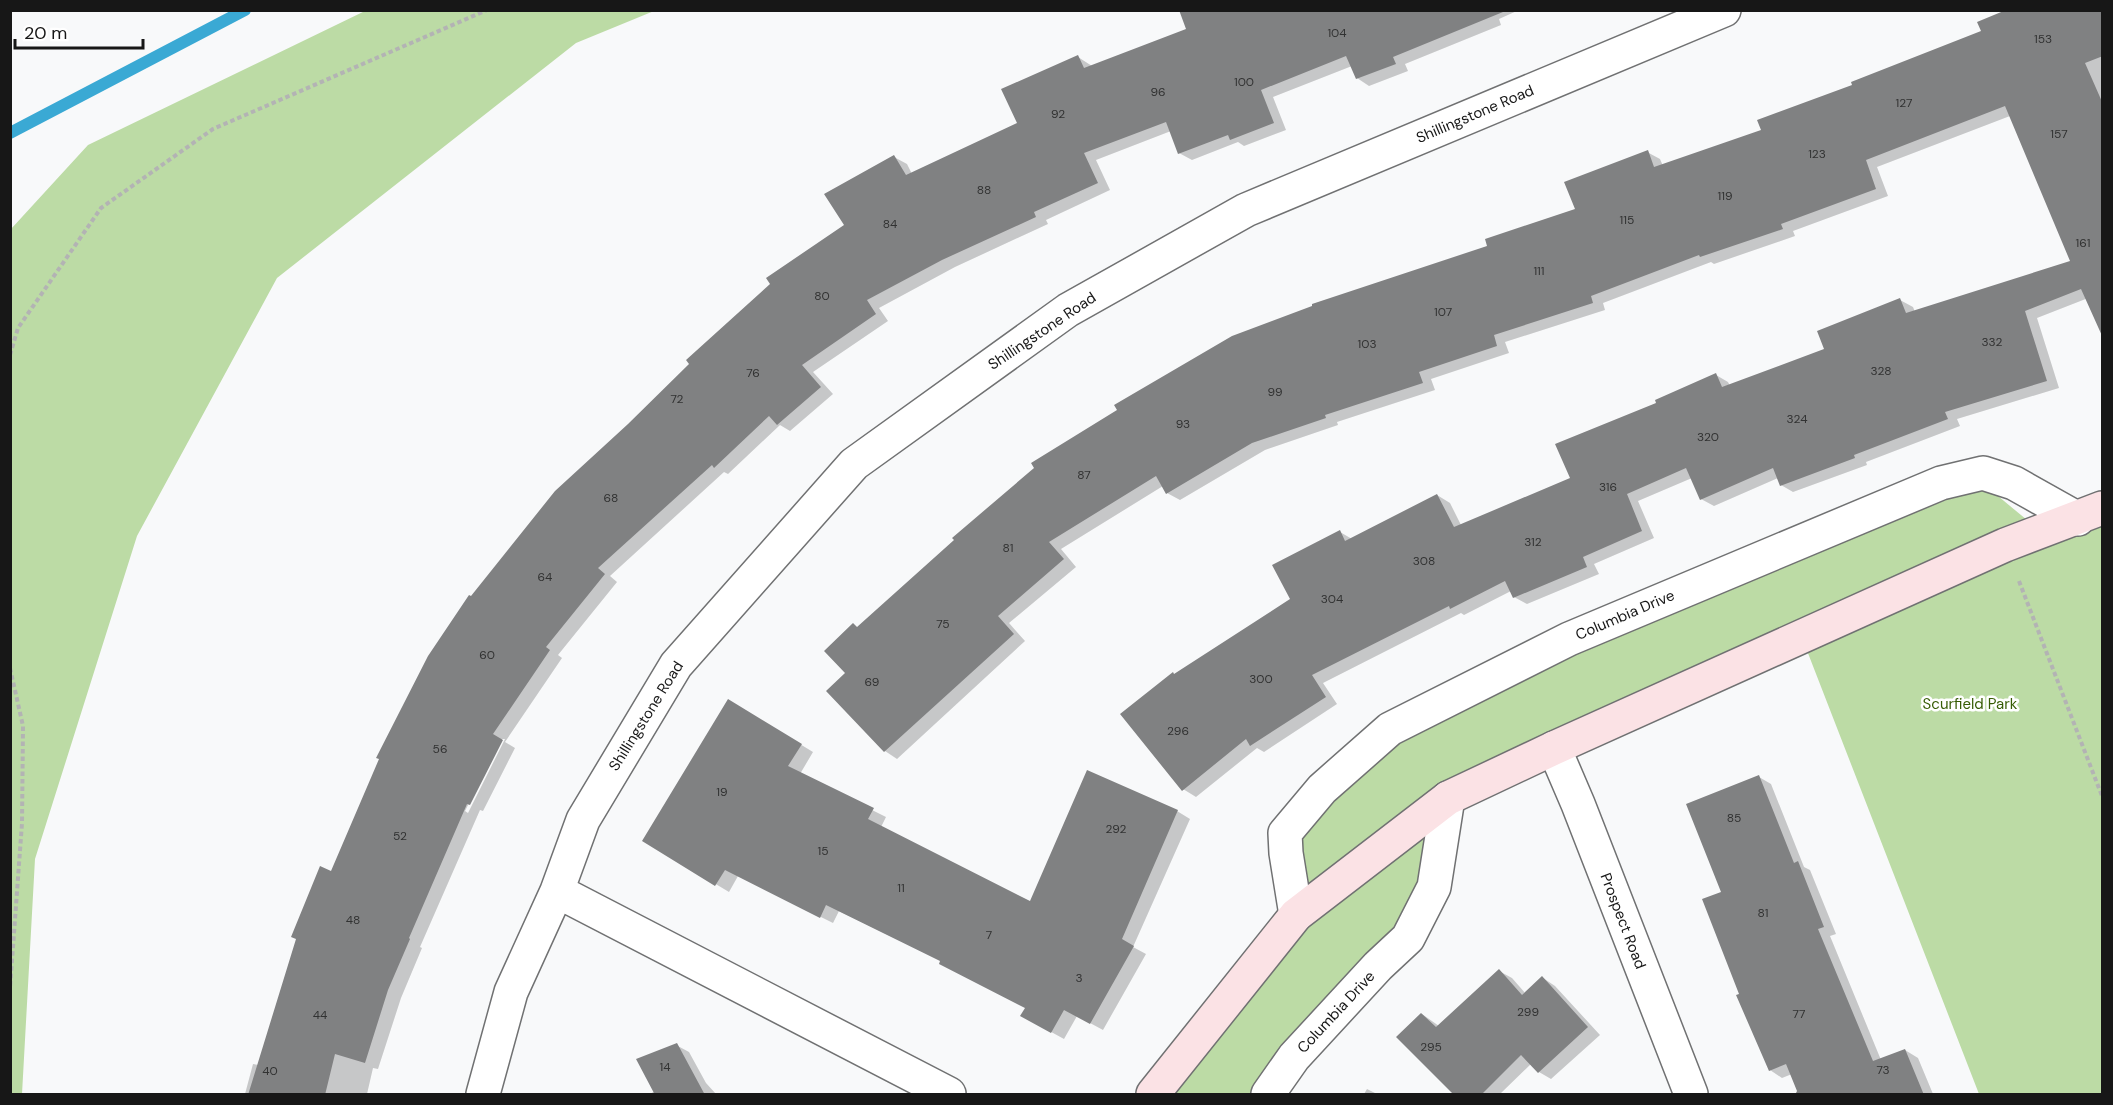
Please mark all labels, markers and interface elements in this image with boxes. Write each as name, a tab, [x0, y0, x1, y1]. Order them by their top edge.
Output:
scale bar	[15, 12, 142, 50]
text: 20 m	[24, 21, 67, 45]
house number: 104	[1327, 25, 1347, 41]
house number: 153	[2034, 31, 2052, 47]
house number: 100	[1234, 74, 1254, 90]
street label: Shillingstone Road	[1413, 80, 1537, 148]
house number: 96	[1150, 84, 1166, 100]
house number: 127	[1896, 95, 1912, 111]
house number: 92	[1051, 106, 1065, 122]
house number: 157	[2050, 126, 2068, 142]
house number: 123	[1808, 146, 1826, 162]
house number: 88	[977, 182, 991, 198]
house number: 119	[1717, 188, 1733, 204]
house number: 115	[1620, 212, 1634, 228]
house number: 84	[883, 216, 897, 232]
house number: 161	[2075, 235, 2091, 251]
house number: 111	[1533, 263, 1545, 279]
street label: Shillingstone Road	[984, 287, 1100, 375]
house number: 80	[814, 288, 830, 304]
house number: 107	[1434, 304, 1452, 320]
house number: 332	[1981, 334, 2003, 350]
house number: 103	[1357, 336, 1377, 352]
house number: 328	[1870, 363, 1892, 379]
house number: 76	[746, 365, 760, 381]
house number: 99	[1267, 384, 1283, 400]
house number: 72	[670, 391, 684, 407]
house number: 324	[1786, 411, 1808, 427]
house number: 93	[1176, 416, 1190, 432]
house number: 320	[1697, 429, 1719, 445]
house number: 87	[1077, 467, 1091, 483]
house number: 316	[1599, 479, 1617, 495]
house number: 68	[604, 490, 618, 506]
house number: 312	[1524, 534, 1542, 550]
house number: 81	[1003, 540, 1013, 556]
house number: 308	[1413, 553, 1435, 569]
house number: 64	[538, 569, 552, 585]
street label: Columbia Drive	[1572, 585, 1678, 645]
house number: 304	[1321, 591, 1343, 607]
house number: 75	[936, 616, 950, 632]
house number: 60	[479, 647, 495, 663]
street label: Shillingstone Road	[604, 657, 688, 775]
house number: 300	[1249, 671, 1273, 687]
house number: 69	[865, 674, 879, 690]
park label: Scurfield Park	[1923, 694, 2018, 714]
house number: 296	[1167, 723, 1189, 739]
house number: 56	[433, 741, 447, 757]
house number: 19	[716, 784, 728, 800]
house number: 85	[1727, 810, 1741, 826]
house number: 292	[1105, 821, 1127, 837]
house number: 52	[393, 828, 407, 844]
house number: 15	[817, 843, 829, 859]
street label: Prospect Road	[1595, 870, 1651, 972]
house number: 11	[897, 880, 905, 896]
house number: 81	[1758, 905, 1768, 921]
house number: 48	[346, 912, 360, 928]
house number: 7	[986, 927, 992, 943]
street label: Columbia Drive	[1293, 967, 1379, 1057]
house number: 3	[1075, 970, 1083, 986]
house number: 299	[1517, 1004, 1539, 1020]
house number: 77	[1793, 1006, 1805, 1022]
house number: 44	[313, 1007, 327, 1023]
house number: 295	[1420, 1039, 1442, 1055]
house number: 14	[659, 1059, 671, 1075]
house number: 73	[1876, 1062, 1890, 1078]
house number: 40	[262, 1063, 278, 1079]

